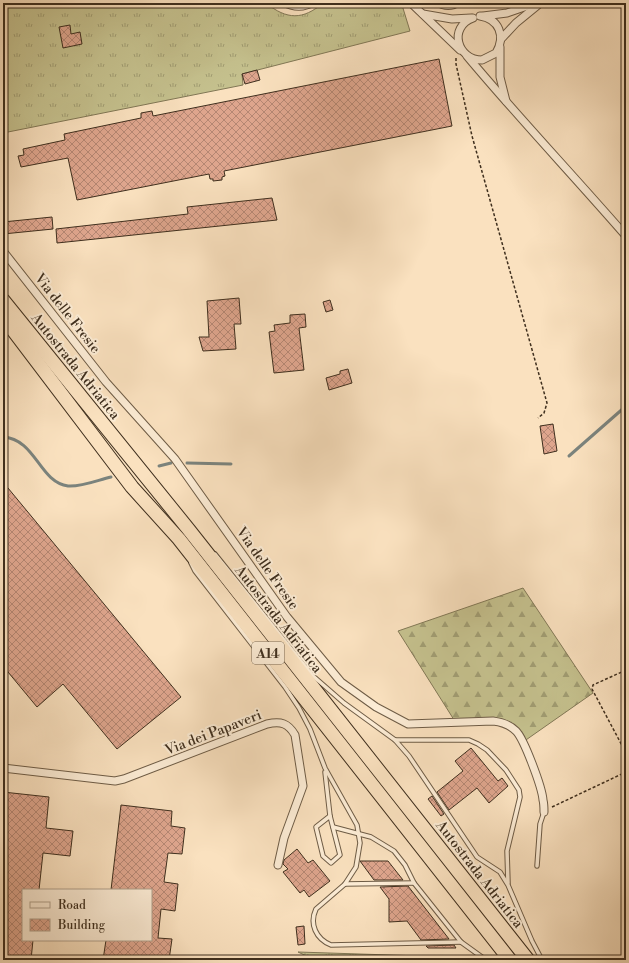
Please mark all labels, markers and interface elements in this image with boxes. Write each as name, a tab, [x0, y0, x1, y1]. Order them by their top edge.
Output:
street label: Via delle Fresie	[30, 269, 104, 357]
street label: Autostrada Adriatica	[26, 309, 124, 424]
street label: Via delle Fresie	[231, 523, 302, 613]
street label: Autostrada Adriatica	[230, 562, 326, 678]
road number: A14	[252, 642, 284, 664]
street label: Via dei Papaveri	[162, 706, 265, 760]
street label: Autostrada Adriatica	[431, 817, 527, 933]
legend	[22, 889, 152, 941]
text: Road	[58, 898, 86, 913]
text: Building	[57, 918, 106, 933]

